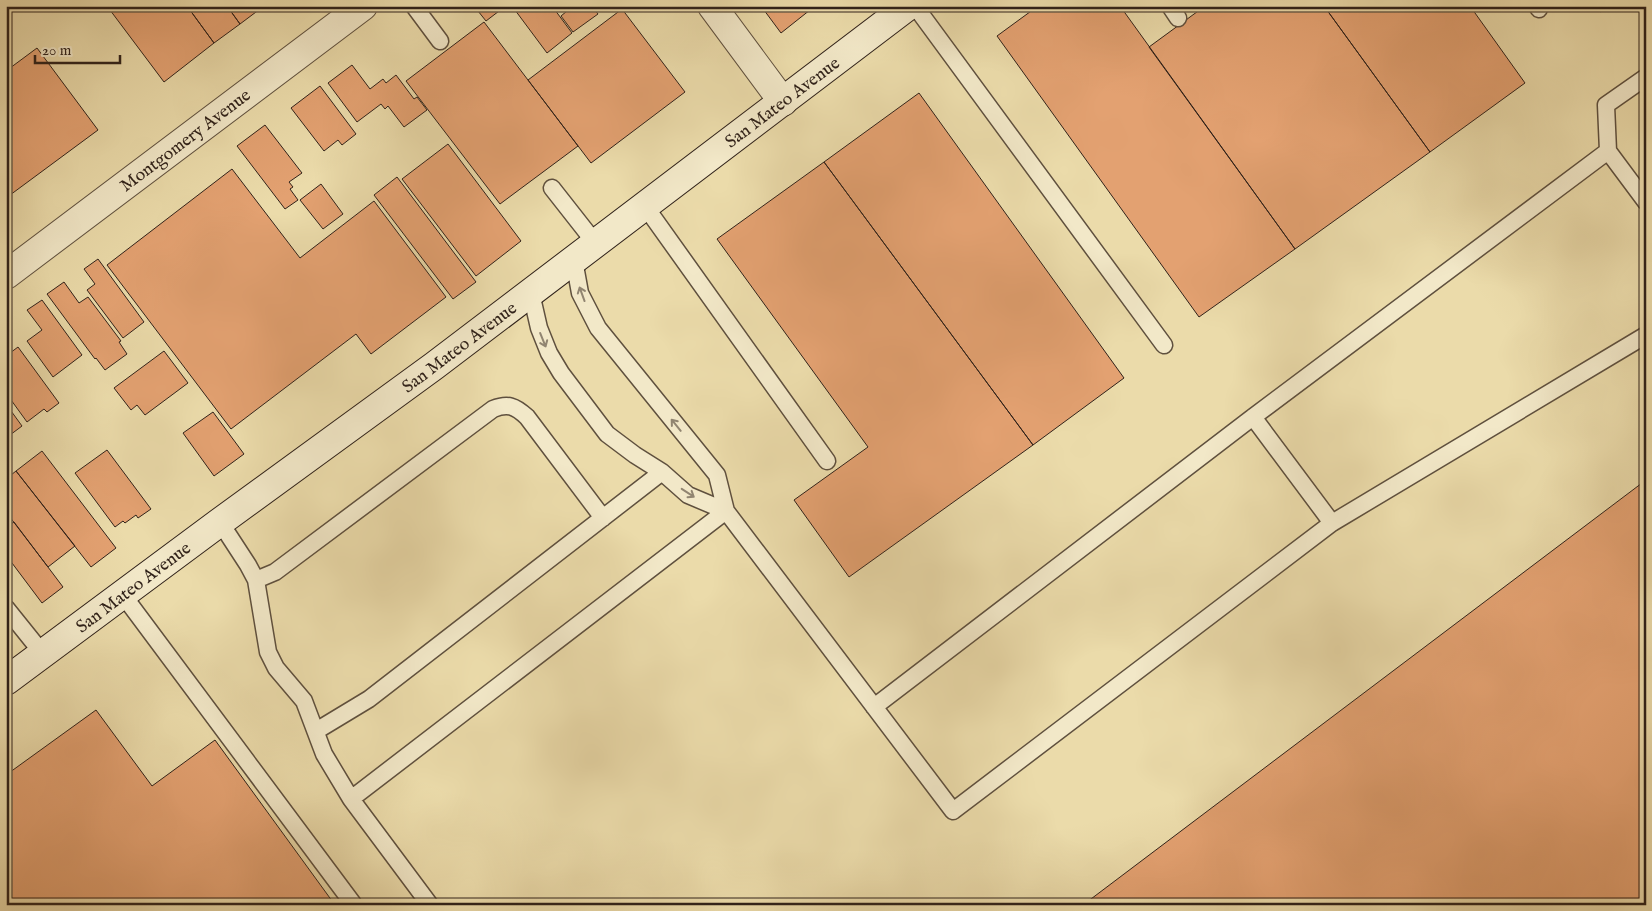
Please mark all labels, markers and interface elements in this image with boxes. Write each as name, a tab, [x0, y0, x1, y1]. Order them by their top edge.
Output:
scale bar	[35, 32, 120, 64]
text: 20 m	[42, 41, 72, 60]
street label: San Mateo Avenue	[721, 52, 845, 154]
street label: Montgomery Avenue	[116, 84, 256, 198]
one-way arrow	[577, 287, 586, 302]
street label: San Mateo Avenue	[398, 297, 522, 399]
one-way arrow	[540, 332, 549, 347]
one-way arrow	[671, 419, 682, 432]
one-way arrow	[681, 488, 695, 499]
street label: San Mateo Avenue	[72, 537, 196, 639]

